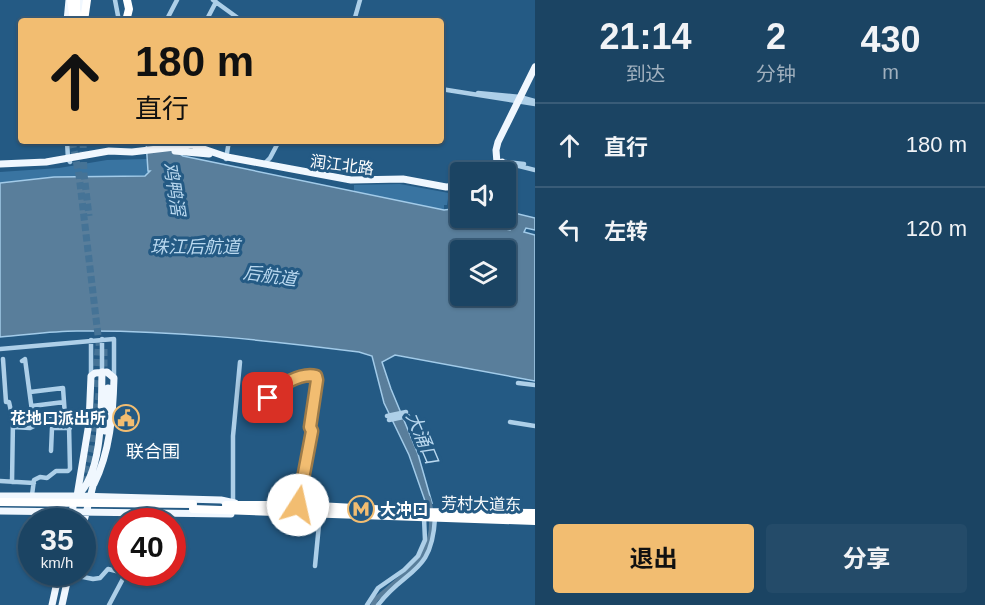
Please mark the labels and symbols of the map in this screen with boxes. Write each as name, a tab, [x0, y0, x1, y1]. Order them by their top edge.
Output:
street label: 润江北路	[309, 153, 375, 177]
water label: 鸡鸭滘	[160, 161, 189, 220]
water label: 珠江后航道	[150, 237, 243, 257]
water label: 后航道	[242, 262, 301, 290]
pin	[242, 372, 293, 423]
public building icon: 花地口派出所	[111, 403, 141, 433]
water label: 大涌口	[402, 409, 443, 469]
place label: 花地口派出所	[10, 410, 106, 427]
district label: 联合围	[126, 442, 180, 462]
position arrow	[266, 473, 330, 537]
metro station icon: 大冲口	[346, 494, 376, 524]
street label: 芳村大道东	[441, 495, 521, 513]
place label: 大冲口	[380, 501, 428, 518]
speed limit sign: 40	[108, 508, 186, 586]

